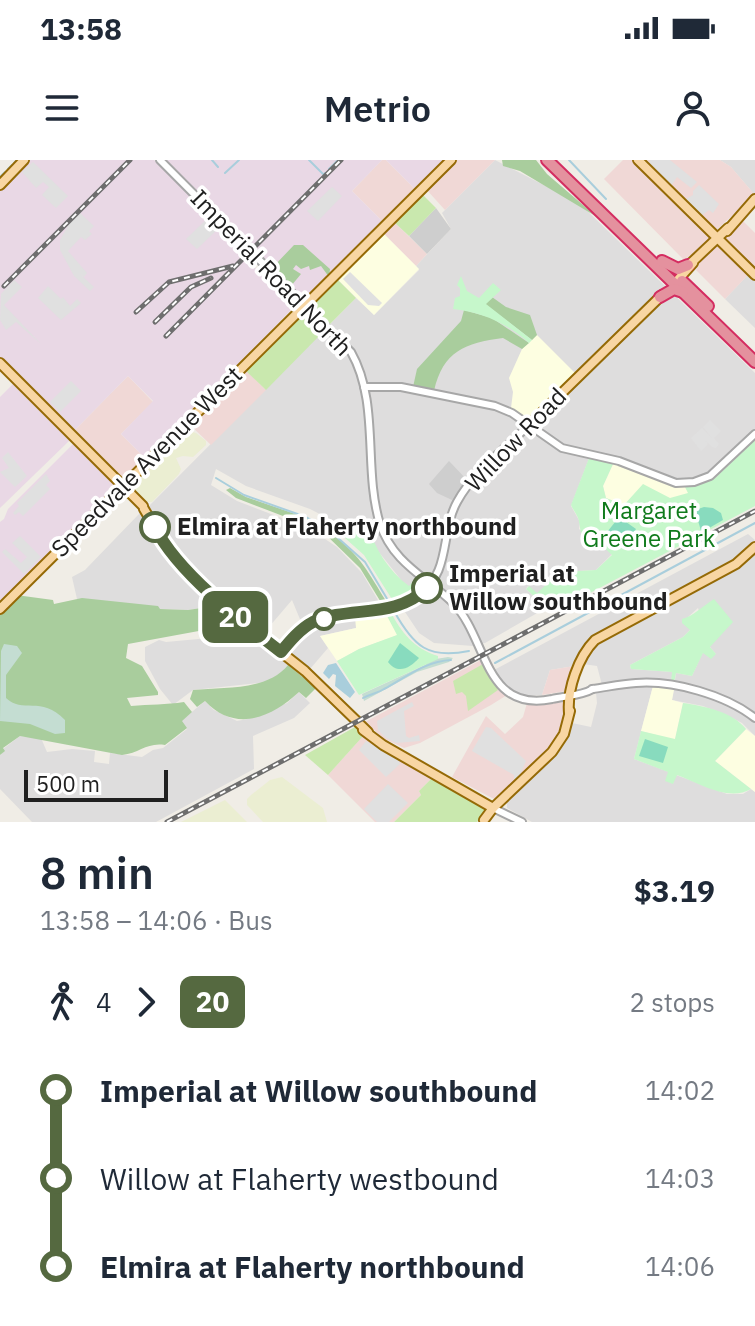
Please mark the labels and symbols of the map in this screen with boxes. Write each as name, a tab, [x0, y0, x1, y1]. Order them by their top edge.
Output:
street label: Imperial Road North	[184, 182, 360, 362]
street label: Speedvale Avenue West	[44, 359, 249, 564]
street label: Willow Road	[458, 380, 573, 498]
park label: Margaret Greene Park	[583, 494, 716, 554]
place label: Elmira at Flaherty northbound	[177, 510, 517, 542]
marker: Elmira at Flaherty northbound	[140, 512, 170, 542]
place label: Imperial at Willow southbound	[449, 557, 667, 617]
marker: Imperial at Willow southbound	[412, 573, 442, 603]
line badge: 20	[199, 591, 271, 643]
unlabelled marker	[313, 608, 335, 630]
scale bar	[24, 766, 168, 802]

